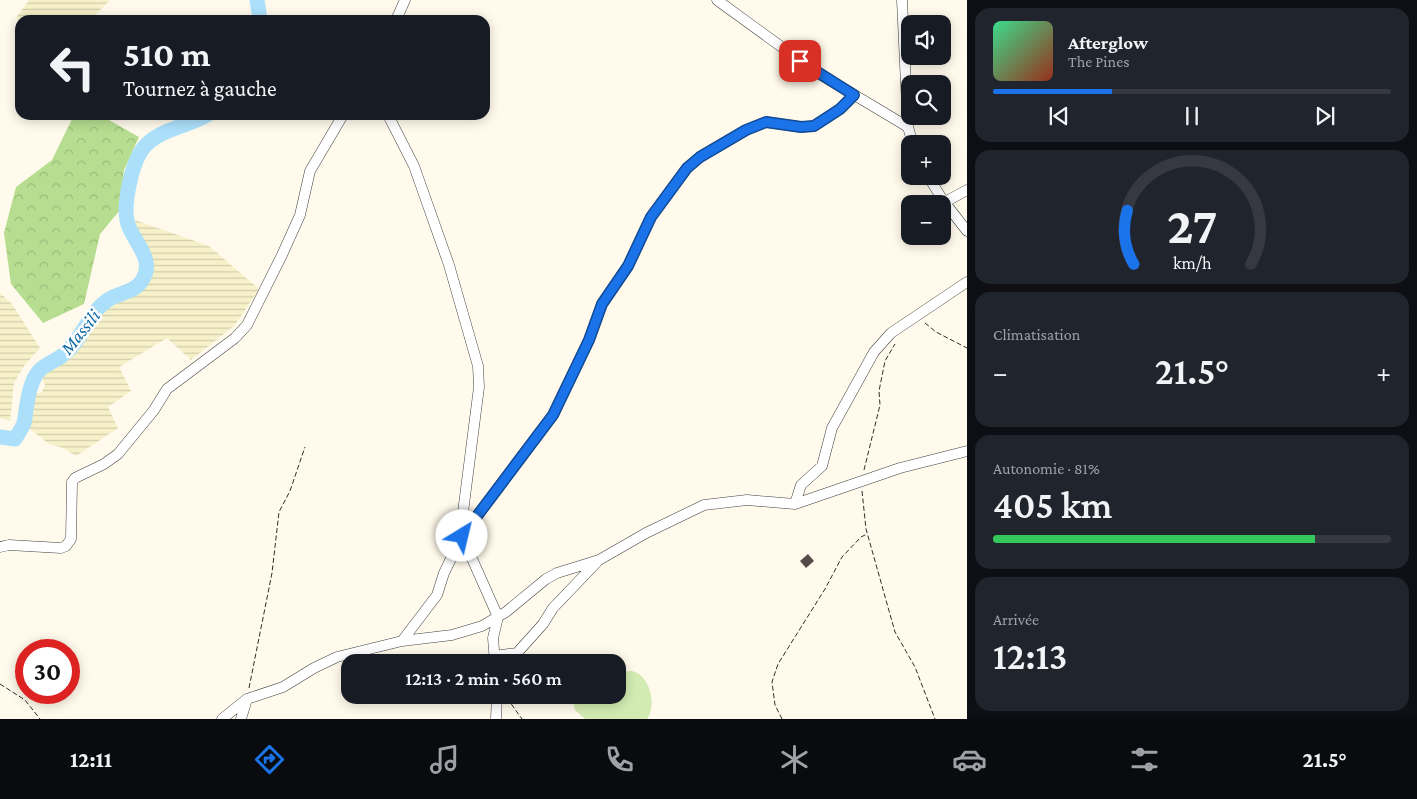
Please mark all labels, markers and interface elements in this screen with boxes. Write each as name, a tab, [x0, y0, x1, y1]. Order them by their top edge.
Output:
map controls	[901, 15, 951, 245]
button: sound	[901, 15, 951, 65]
text: Afterglow	[1068, 32, 1148, 53]
icon: left	[40, 35, 105, 100]
text: 510 m	[123, 35, 211, 74]
pin	[779, 40, 821, 82]
icon: arrive	[786, 47, 814, 75]
text: The Pines	[1068, 53, 1129, 70]
button: search	[901, 75, 951, 125]
text: Tournez à gauche	[123, 76, 277, 101]
icon: previous	[1045, 102, 1073, 130]
icon: pause	[1178, 102, 1206, 130]
icon: next	[1311, 102, 1339, 130]
button: +	[901, 135, 951, 185]
button: −	[901, 195, 951, 245]
text: 27	[1167, 196, 1217, 254]
text: km/h	[1173, 253, 1212, 273]
water label: Massili	[55, 305, 105, 359]
text: Climatisation	[993, 326, 1080, 343]
text: 21.5°	[1155, 350, 1229, 392]
text: −	[993, 357, 1008, 388]
text: +	[1376, 357, 1391, 388]
text: Autonomie · 81%	[993, 460, 1100, 477]
text: 405 km	[993, 484, 1112, 526]
position arrow	[435, 509, 487, 561]
text: Arrivée	[993, 611, 1039, 628]
text: 12:13	[993, 635, 1067, 677]
speed limit sign: 30	[15, 639, 80, 704]
text: 12:13 · 2 min · 560 m	[405, 668, 562, 689]
icon: directions	[252, 742, 287, 777]
icon: music	[427, 742, 462, 777]
icon: phone	[602, 742, 637, 777]
icon: climate	[777, 742, 812, 777]
icon: car	[952, 742, 987, 777]
icon: filters	[1127, 742, 1162, 777]
text: 12:11	[70, 747, 112, 772]
text: 21.5°	[1303, 747, 1347, 772]

